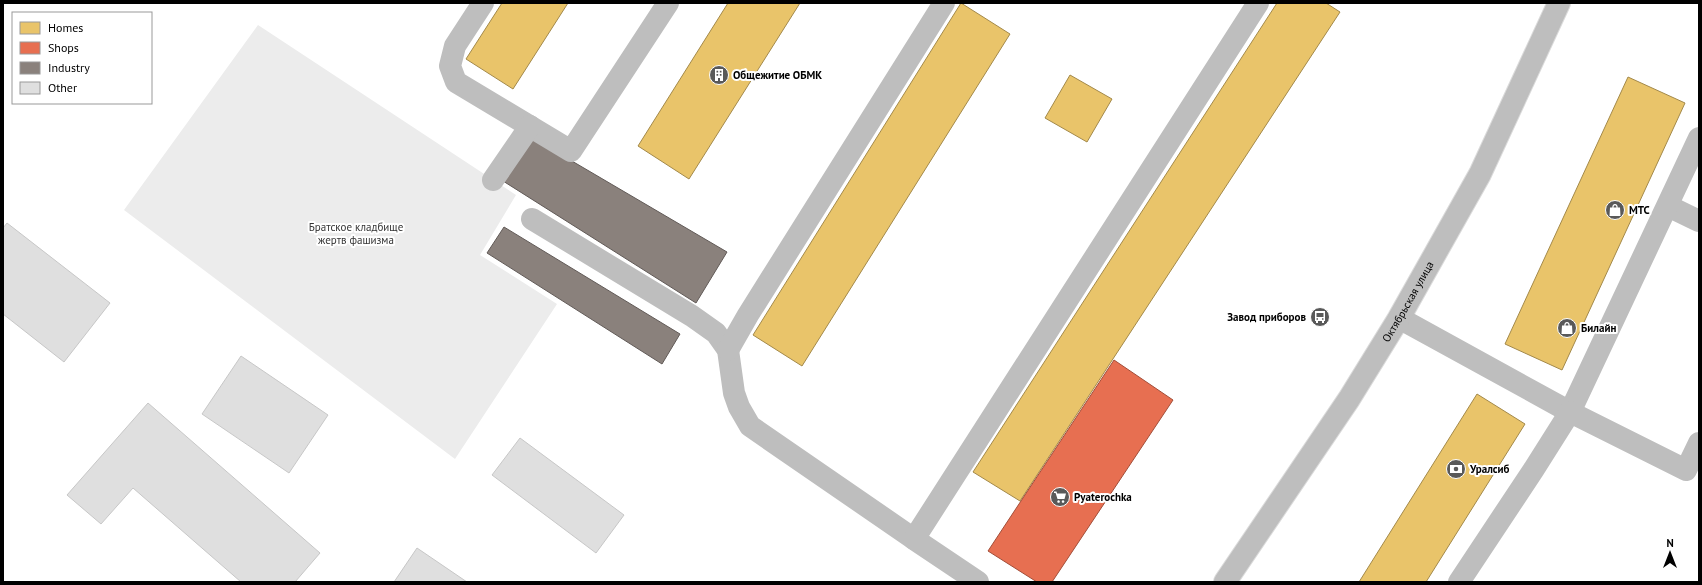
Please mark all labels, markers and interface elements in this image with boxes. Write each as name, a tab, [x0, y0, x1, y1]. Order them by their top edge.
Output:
legend	[12, 12, 152, 104]
text: Homes	[48, 20, 83, 35]
text: Shops	[48, 40, 79, 55]
text: Industry	[48, 60, 90, 75]
building icon: Общежитие ОБМК	[708, 64, 730, 86]
place label: Общежитие ОБМК	[733, 68, 822, 82]
text: Other	[48, 80, 77, 95]
shop icon: МТС	[1604, 199, 1626, 221]
place label: МТС	[1629, 203, 1650, 217]
park label: Братское кладбище жертв фашизма	[309, 220, 404, 247]
street label: Октябрьская улица	[1379, 258, 1437, 345]
bus stop icon: Завод приборов	[1309, 306, 1331, 328]
place label: Завод приборов	[1227, 310, 1306, 324]
shop icon: Билайн	[1556, 317, 1578, 339]
place label: Билайн	[1581, 321, 1616, 335]
bank icon: Уралсиб	[1445, 458, 1467, 480]
place label: Уралсиб	[1469, 462, 1510, 476]
supermarket icon: Pyaterochka	[1049, 486, 1071, 508]
place label: Pyaterochka	[1074, 490, 1132, 504]
north arrow	[1650, 533, 1690, 573]
text: N	[1666, 536, 1674, 550]

